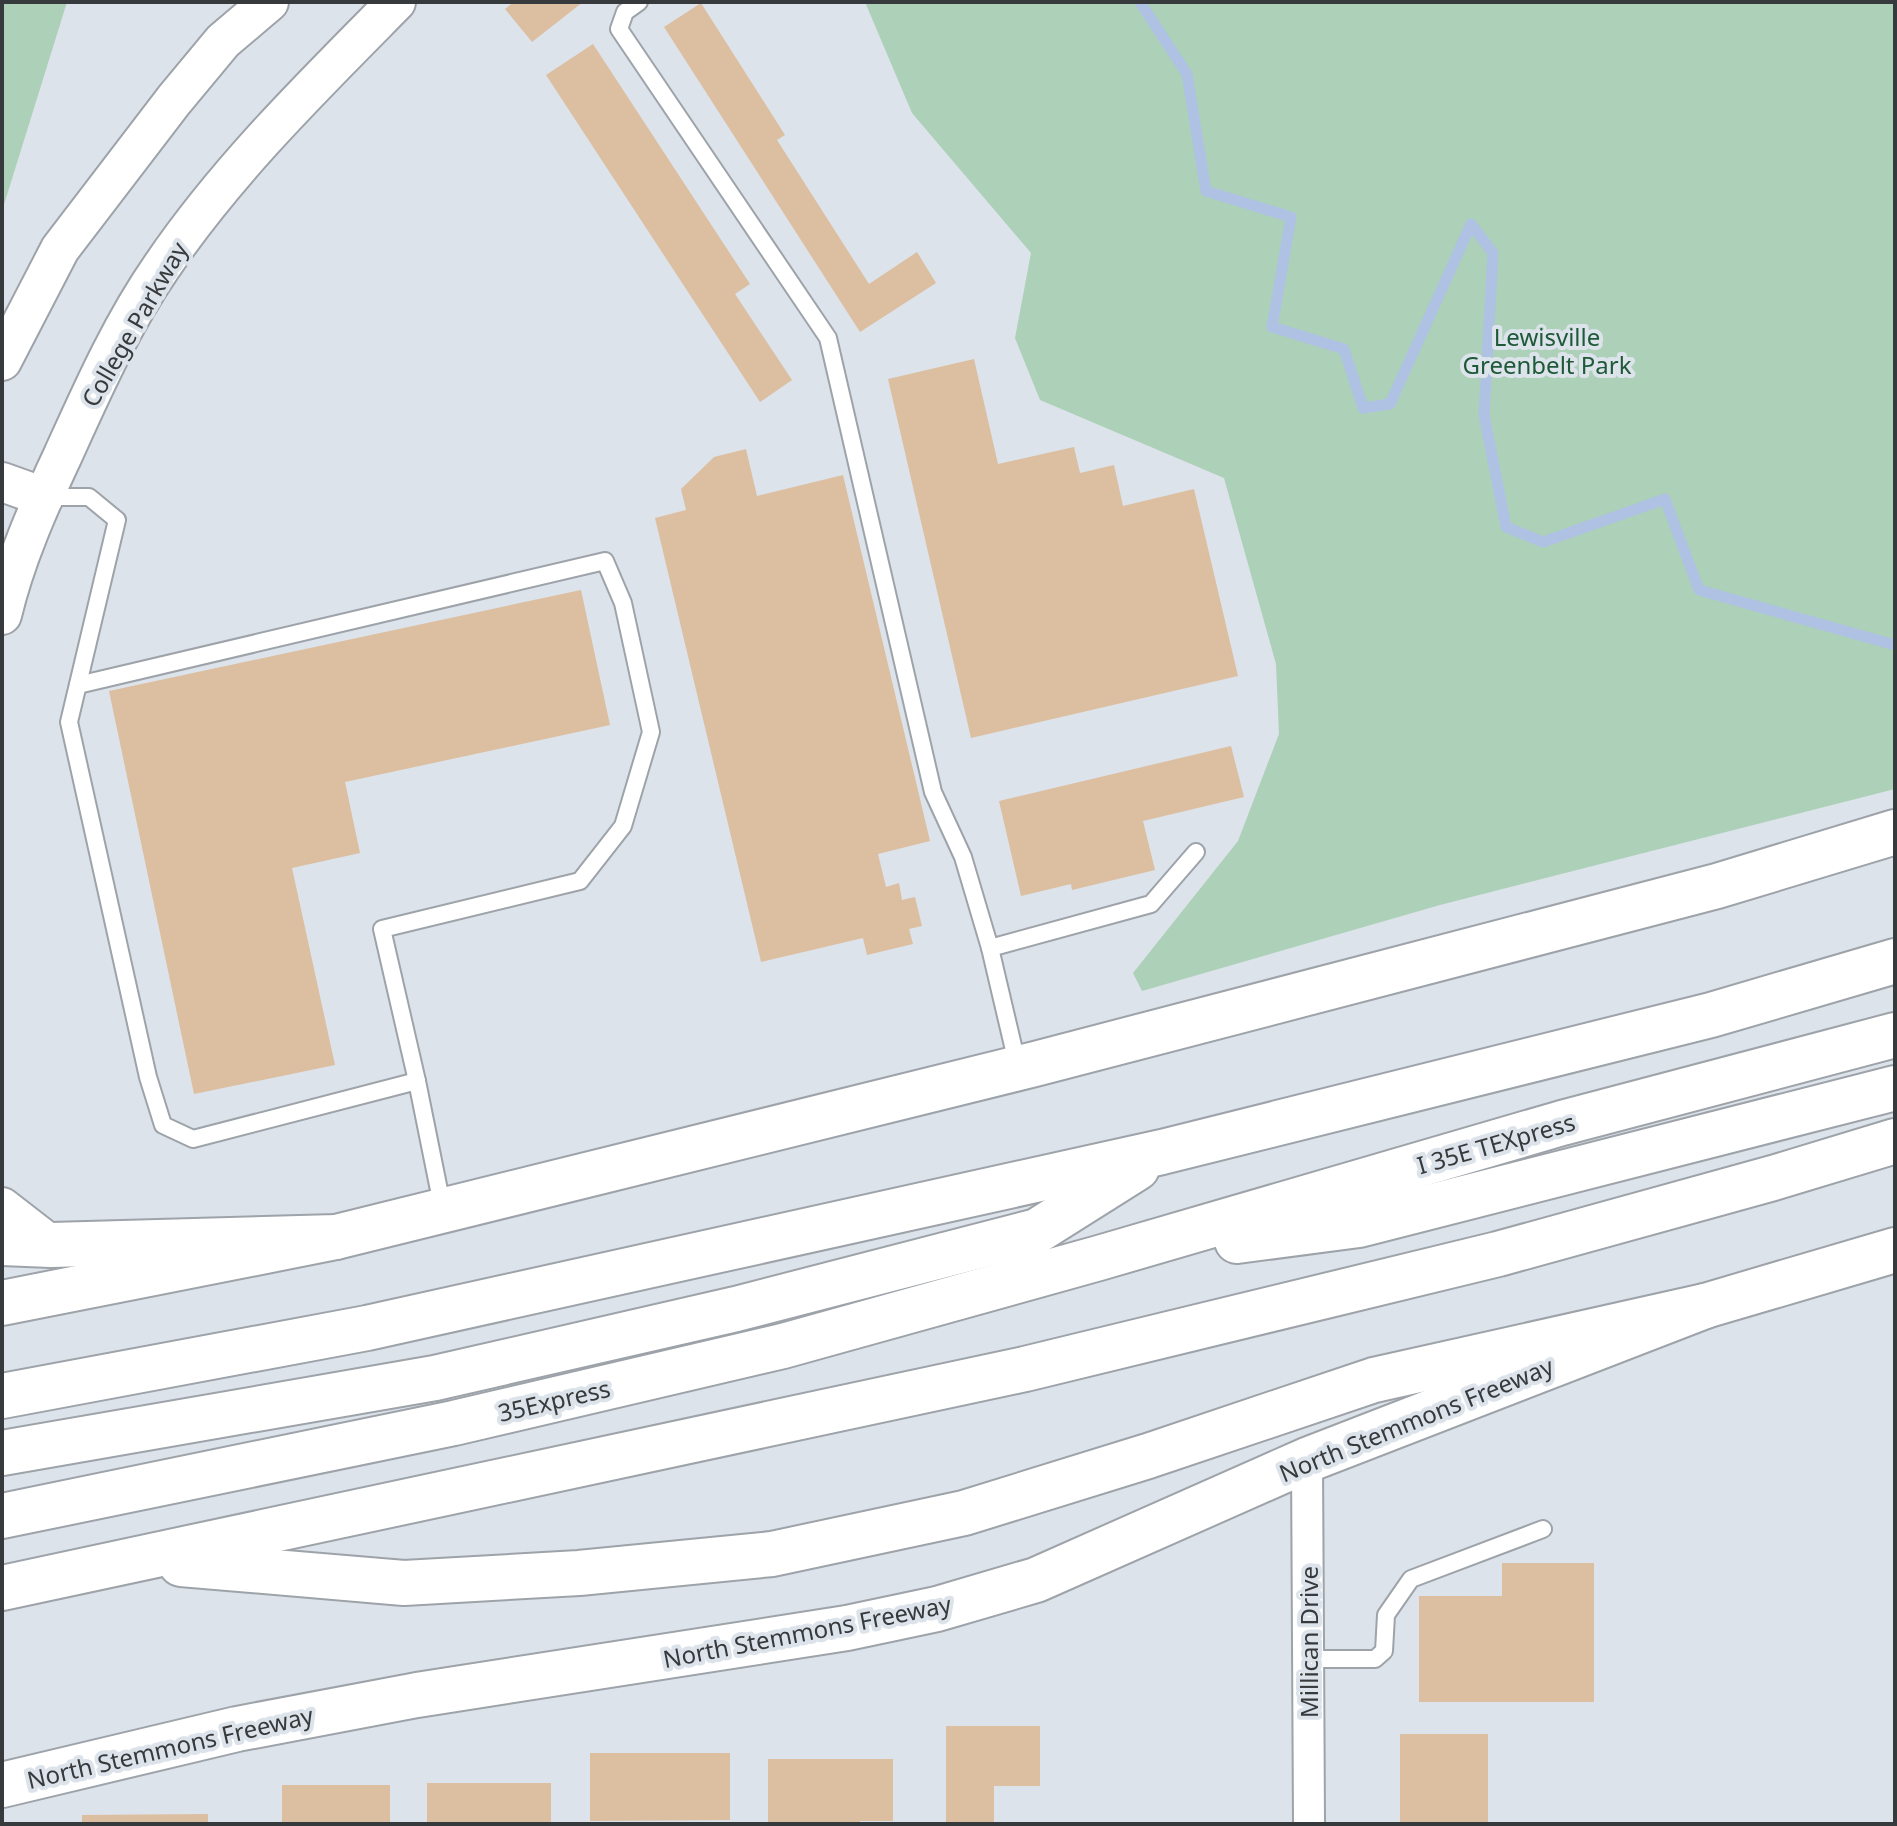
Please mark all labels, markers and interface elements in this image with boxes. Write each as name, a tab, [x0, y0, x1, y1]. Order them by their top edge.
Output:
street label: College Parkway	[73, 235, 195, 413]
park label: Lewisville Greenbelt Park	[1463, 320, 1632, 381]
street label: I 35E TEXpress	[1413, 1105, 1579, 1181]
street label: North Stemmons Freeway	[1274, 1349, 1559, 1489]
street label: 35Express	[495, 1371, 613, 1429]
street label: Millican Drive	[1292, 1566, 1325, 1718]
street label: North Stemmons Freeway	[660, 1587, 955, 1675]
street label: North Stemmons Freeway	[24, 1698, 317, 1796]

